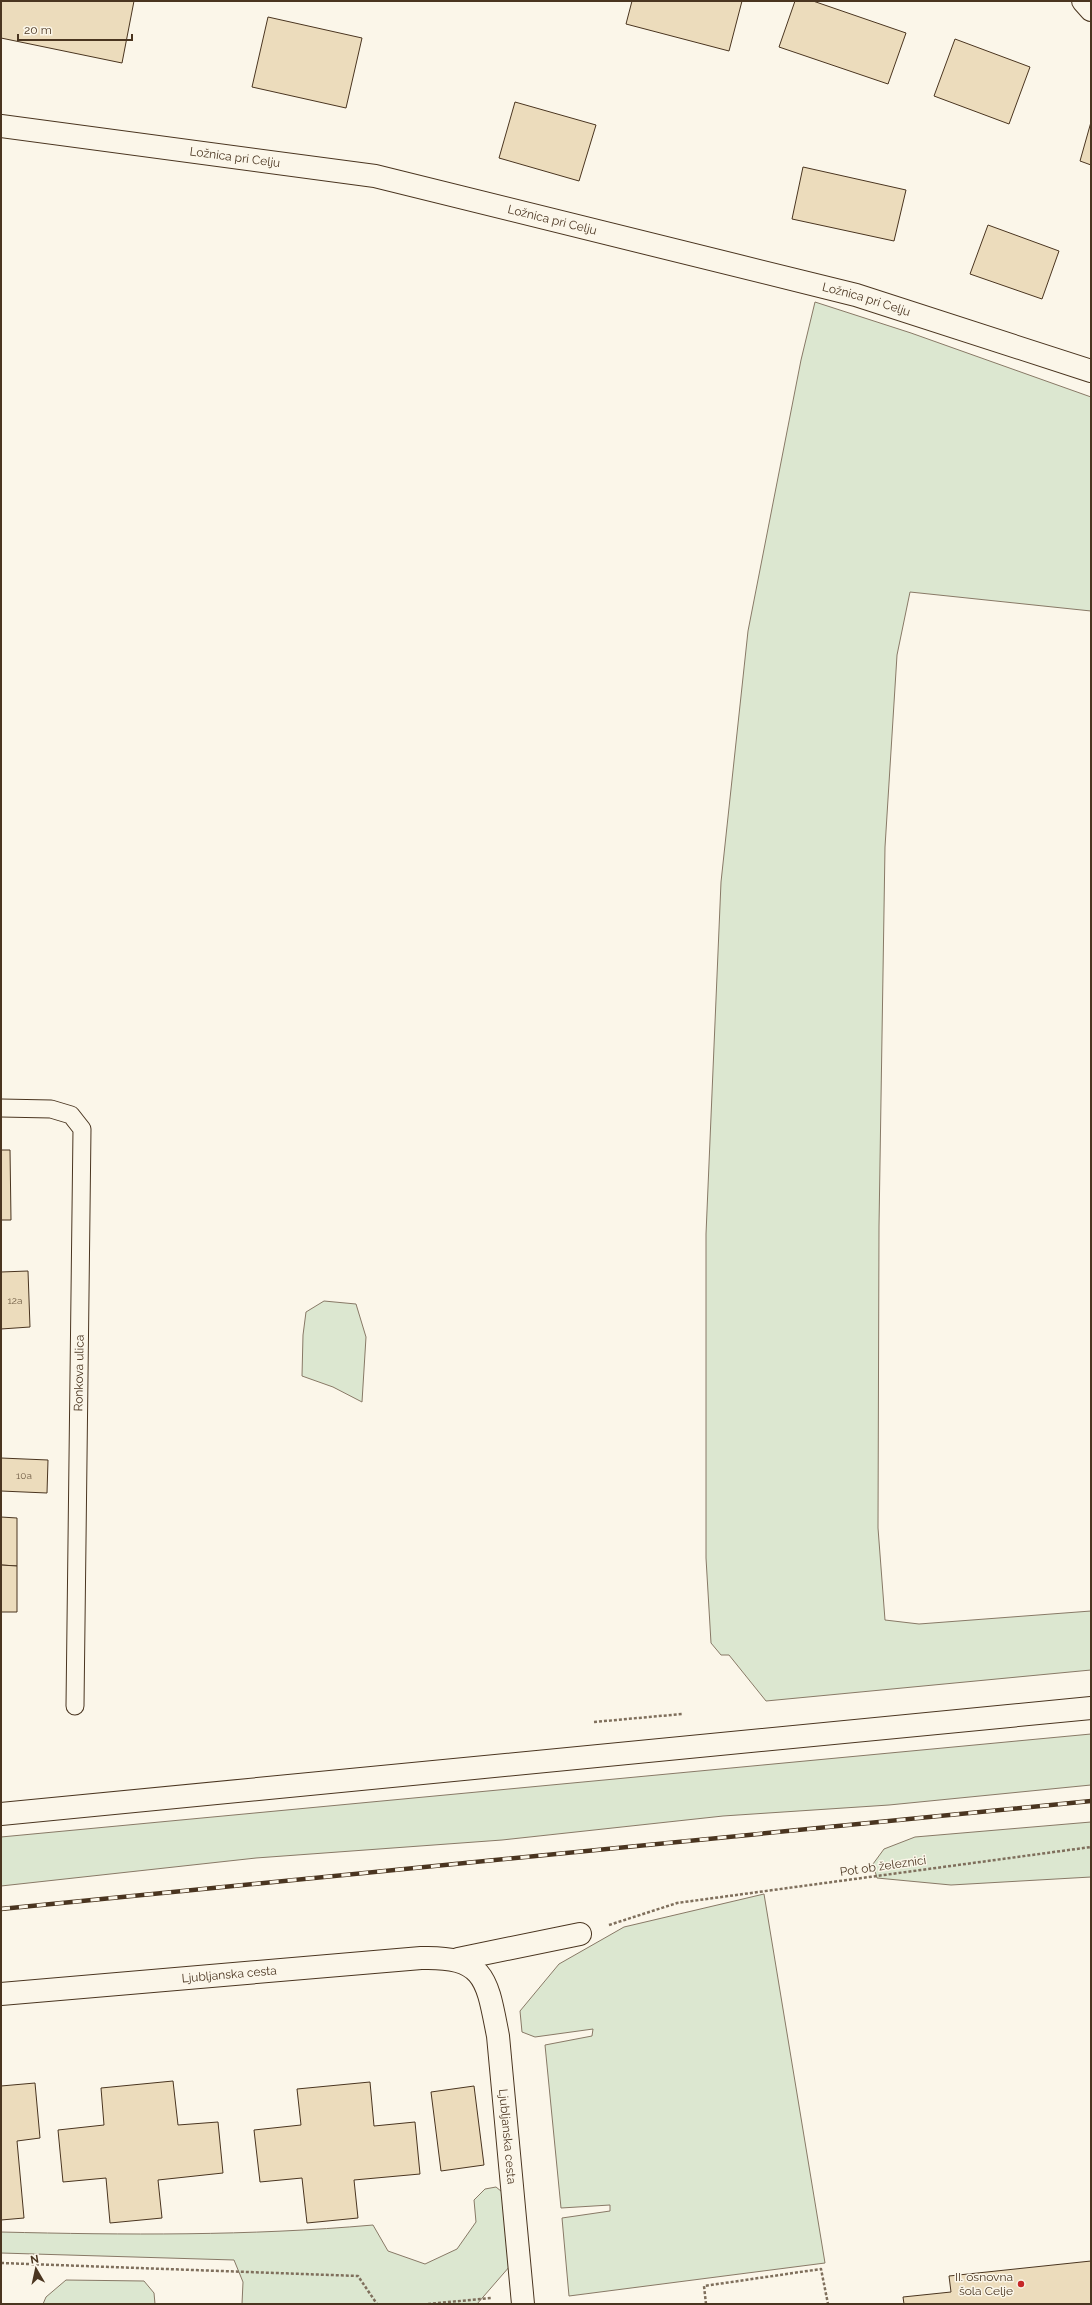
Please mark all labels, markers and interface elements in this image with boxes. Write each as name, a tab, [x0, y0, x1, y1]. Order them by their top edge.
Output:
scale bar	[18, 16, 132, 42]
text: 20 m	[24, 23, 52, 37]
street label: Ložnica pri Celju	[189, 144, 281, 170]
street label: Ložnica pri Celju	[506, 202, 598, 238]
street label: Ložnica pri Celju	[821, 280, 912, 319]
house number: 12a	[8, 1295, 22, 1306]
street label: Ronkova ulica	[71, 1335, 87, 1411]
house number: 10a	[16, 1470, 32, 1481]
street label: Pot ob železnici	[839, 1853, 927, 1879]
street label: Ljubljanska cesta	[181, 1963, 277, 1985]
street label: Ljubljanska cesta	[496, 2088, 519, 2185]
north arrow	[16, 2249, 56, 2289]
text: N	[29, 2253, 40, 2267]
place label: II. osnovna šola Celje	[955, 2270, 1013, 2298]
marker: II. osnovna šola Celje	[1016, 2279, 1026, 2289]

